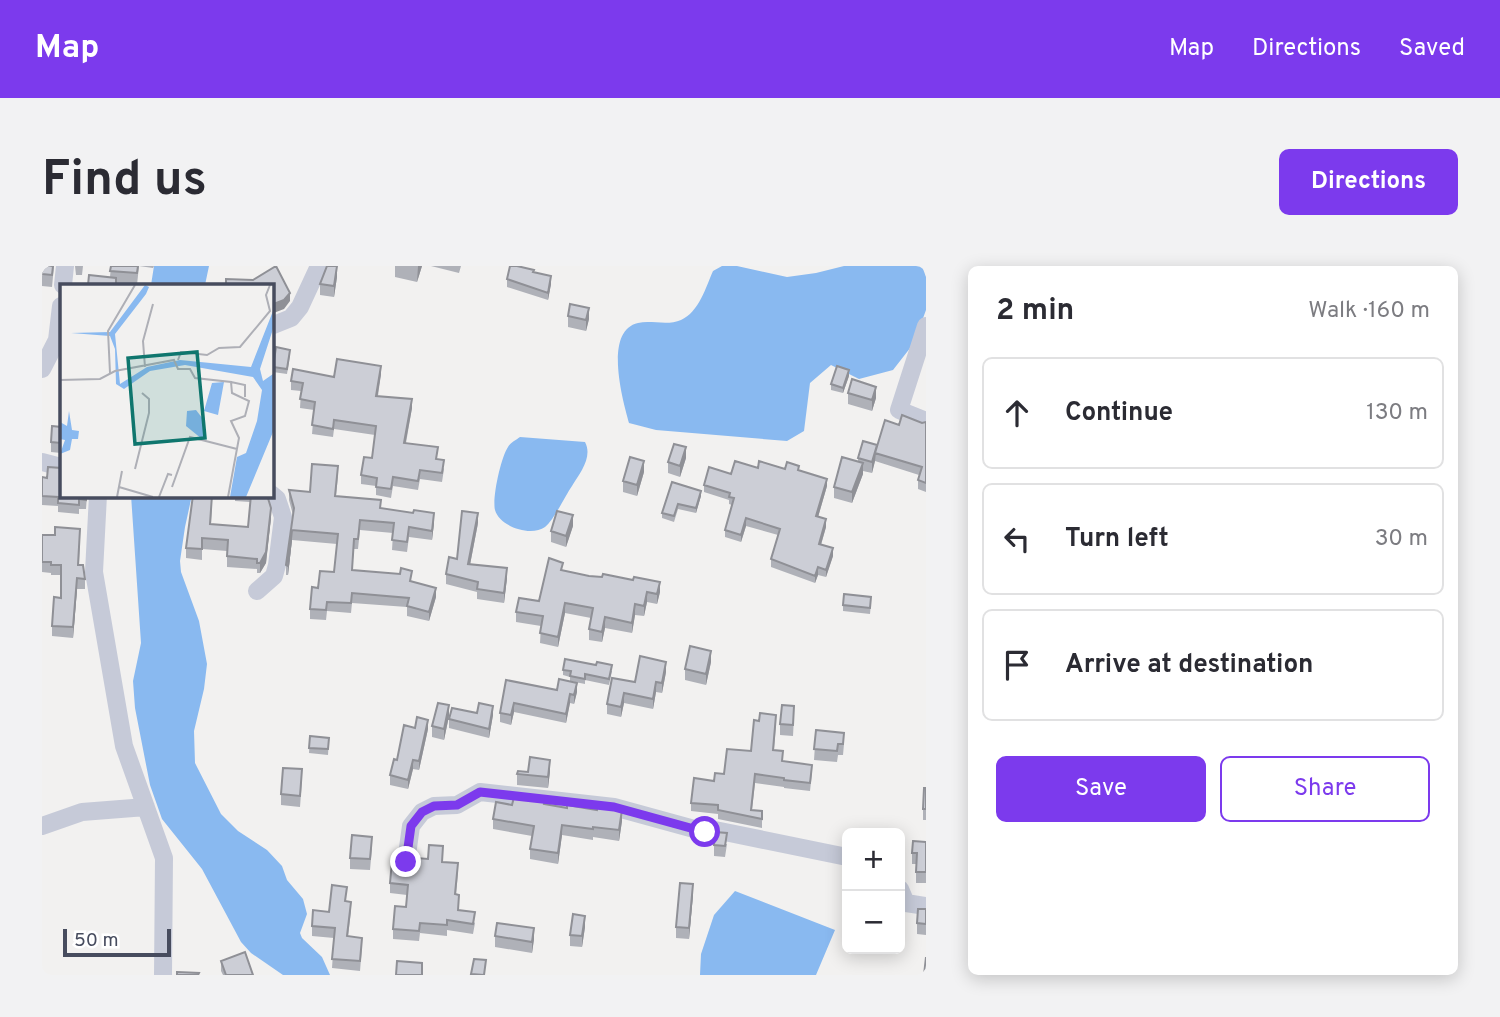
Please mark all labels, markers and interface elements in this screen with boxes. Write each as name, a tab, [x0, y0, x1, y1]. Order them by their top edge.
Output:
text: Map	[35, 28, 99, 70]
text: Map	[1169, 34, 1214, 64]
text: Directions	[1252, 34, 1361, 64]
text: Saved	[1399, 34, 1465, 64]
button: Directions	[1279, 149, 1458, 215]
text: Find us	[42, 151, 207, 213]
inset map	[60, 284, 273, 497]
text: 2 min	[996, 293, 1074, 330]
text: Walk · 160 m	[1308, 297, 1430, 326]
icon: ahead	[998, 394, 1036, 432]
text: Continue	[1065, 397, 1173, 430]
text: 130 m	[1366, 399, 1428, 428]
icon: left	[998, 520, 1036, 558]
text: Turn left	[1065, 523, 1169, 556]
text: 30 m	[1375, 525, 1428, 554]
icon: arrive	[998, 646, 1036, 684]
text: Arrive at destination	[1065, 649, 1313, 682]
button: Save	[996, 756, 1206, 822]
button: Share	[1220, 756, 1430, 822]
route start	[689, 816, 720, 847]
map controls	[842, 828, 905, 954]
button: +	[842, 828, 905, 891]
route end	[390, 846, 421, 877]
button: −	[842, 891, 905, 954]
scale bar	[63, 926, 172, 958]
text: 50 m	[74, 929, 119, 953]

